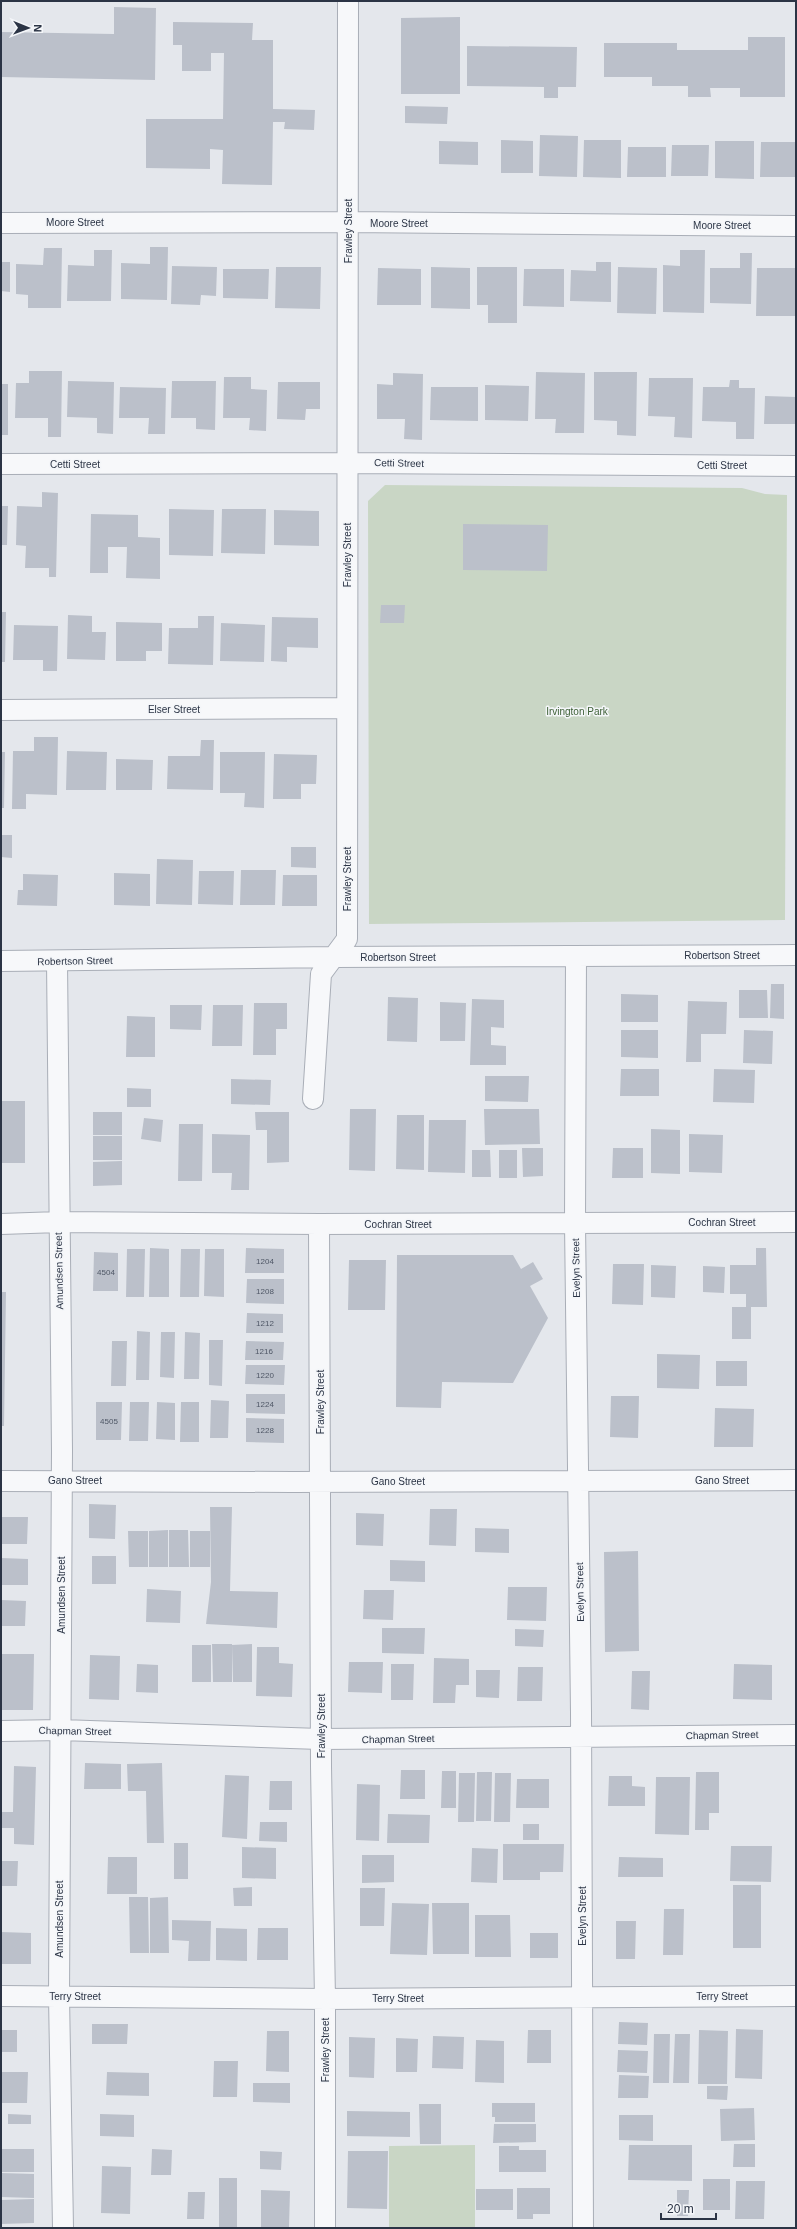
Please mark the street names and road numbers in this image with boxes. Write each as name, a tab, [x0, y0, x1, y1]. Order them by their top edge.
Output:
street label: Frawley Street	[343, 199, 354, 263]
street label: Moore Street	[46, 217, 104, 228]
street label: Moore Street	[370, 218, 428, 229]
street label: Moore Street	[693, 220, 751, 231]
street label: Cetti Street	[374, 457, 424, 469]
street label: Cetti Street	[50, 459, 100, 470]
street label: Cetti Street	[697, 460, 747, 471]
street label: Frawley Street	[342, 523, 353, 587]
street label: Elser Street	[148, 704, 200, 715]
street label: Frawley Street	[342, 847, 353, 911]
street label: Robertson Street	[684, 950, 760, 961]
street label: Robertson Street	[360, 952, 436, 963]
street label: Robertson Street	[37, 955, 113, 967]
street label: Cochran Street	[688, 1217, 756, 1228]
street label: Cochran Street	[364, 1219, 432, 1230]
street label: Amundsen Street	[53, 1232, 65, 1310]
street label: Evelyn Street	[570, 1238, 582, 1298]
street label: Frawley Street	[315, 1370, 326, 1434]
street label: Gano Street	[48, 1475, 102, 1486]
street label: Gano Street	[695, 1475, 749, 1486]
street label: Gano Street	[371, 1476, 425, 1487]
street label: Amundsen Street	[56, 1556, 67, 1634]
street label: Evelyn Street	[574, 1562, 586, 1622]
street label: Frawley Street	[316, 1694, 327, 1758]
street label: Chapman Street	[38, 1725, 112, 1737]
street label: Chapman Street	[685, 1729, 759, 1741]
street label: Chapman Street	[361, 1733, 435, 1745]
street label: Amundsen Street	[54, 1880, 65, 1958]
street label: Evelyn Street	[577, 1886, 588, 1946]
street label: Terry Street	[49, 1991, 101, 2002]
street label: Terry Street	[696, 1991, 748, 2002]
street label: Terry Street	[372, 1993, 424, 2004]
street label: Frawley Street	[320, 2018, 331, 2082]

